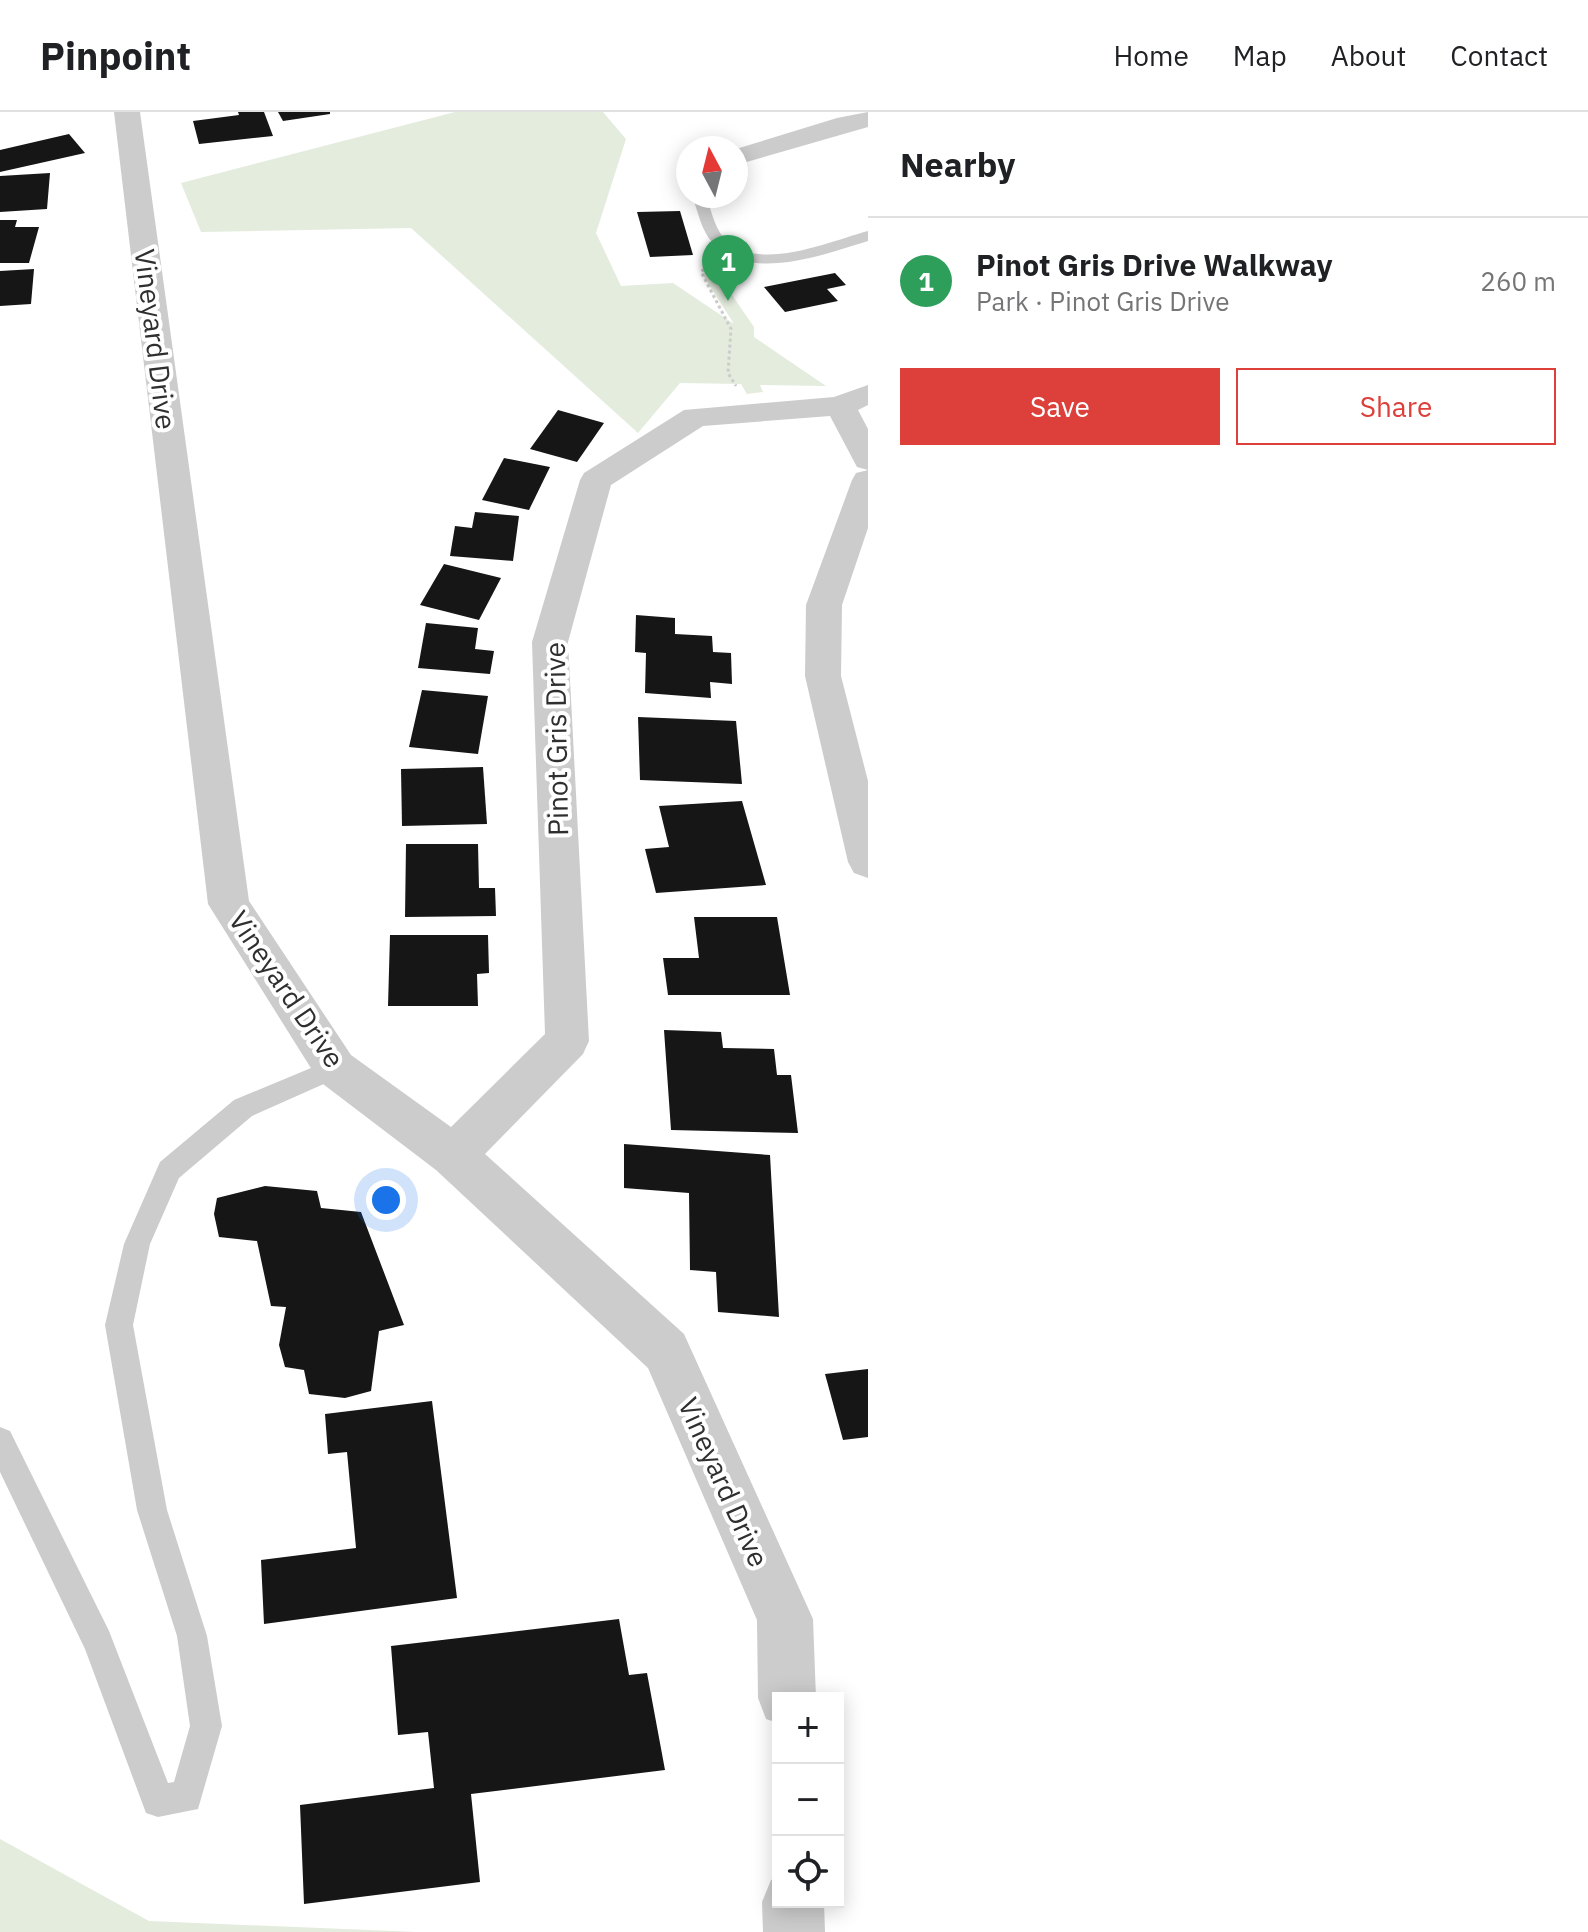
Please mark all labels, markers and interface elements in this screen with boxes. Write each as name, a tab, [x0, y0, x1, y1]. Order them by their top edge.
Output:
text: Pinpoint	[40, 31, 191, 80]
text: Home	[1113, 37, 1189, 74]
text: Map	[1233, 37, 1287, 74]
text: About	[1331, 37, 1406, 74]
text: Contact	[1450, 37, 1548, 74]
north arrow	[676, 136, 748, 208]
text: Nearby	[900, 142, 1015, 186]
pin: 1	[702, 235, 754, 301]
text: Pinot Gris Drive Walkway	[976, 245, 1333, 284]
street label: Vineyard Drive	[127, 247, 185, 431]
text: 1	[918, 264, 934, 298]
text: 260 m	[1480, 264, 1556, 298]
text: Park · Pinot Gris Drive	[976, 284, 1229, 318]
button: Save	[900, 368, 1220, 445]
button: Share	[1236, 368, 1556, 445]
street label: Pinot Gris Drive	[536, 642, 576, 836]
street label: Vineyard Drive	[221, 903, 353, 1075]
your location	[366, 1180, 406, 1220]
street label: Vineyard Drive	[670, 1391, 778, 1573]
map controls	[772, 1692, 844, 1908]
button: +	[772, 1692, 844, 1764]
button: −	[772, 1764, 844, 1836]
button: locate	[772, 1836, 844, 1908]

